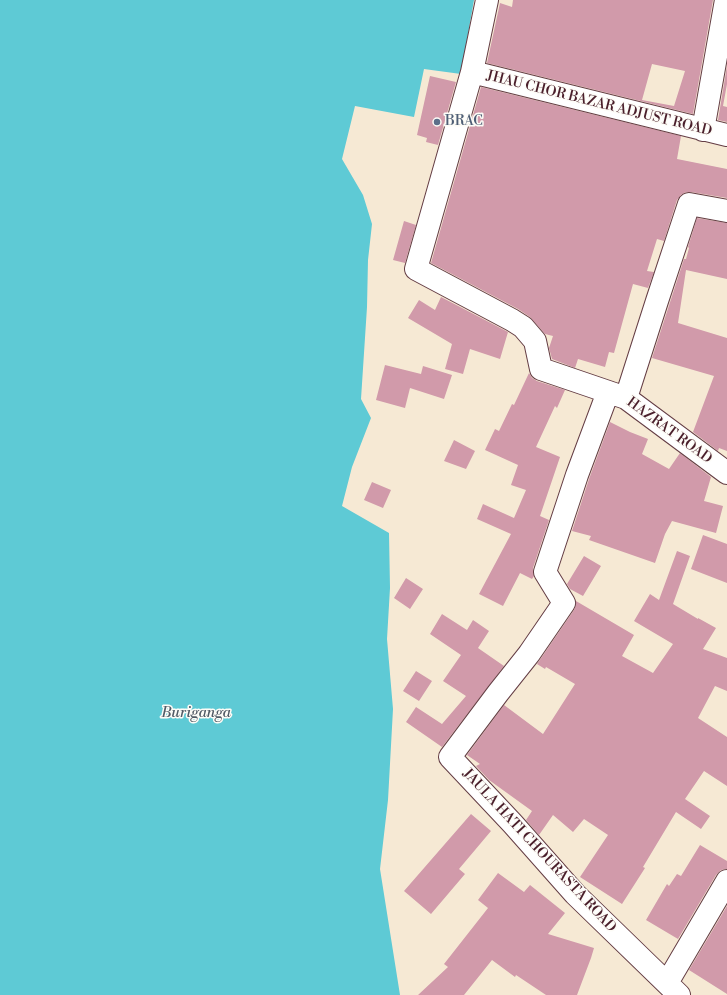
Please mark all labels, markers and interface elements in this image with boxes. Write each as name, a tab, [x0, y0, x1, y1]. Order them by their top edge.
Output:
street label: JHAU CHOR BAZAR ADJUST ROAD	[484, 68, 714, 140]
place label: BRAC	[445, 114, 483, 130]
marker: BRAC	[432, 117, 442, 127]
street label: HAZRAT ROAD	[623, 394, 715, 468]
water label: Buriganga	[161, 704, 231, 722]
street label: JAULA HATI CHOURASTA ROAD	[459, 766, 619, 936]

